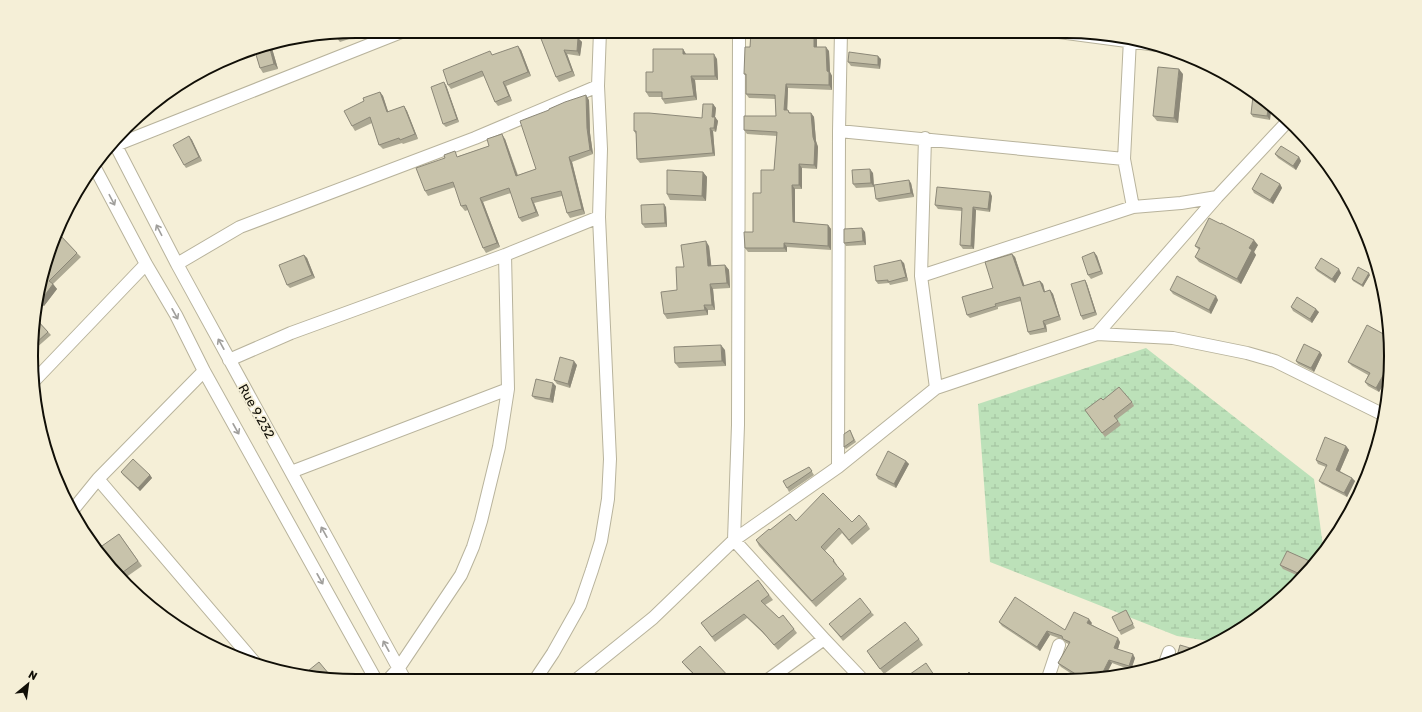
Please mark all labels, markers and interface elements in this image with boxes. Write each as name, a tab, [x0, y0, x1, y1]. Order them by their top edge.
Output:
one-way arrow	[109, 194, 117, 206]
one-way arrow	[155, 224, 162, 236]
one-way arrow	[172, 308, 179, 320]
one-way arrow	[216, 338, 224, 350]
street label: Rue 9.232	[235, 381, 278, 441]
one-way arrow	[233, 423, 240, 435]
one-way arrow	[319, 526, 327, 538]
one-way arrow	[316, 573, 324, 585]
one-way arrow	[381, 640, 389, 652]
north arrow	[8, 664, 48, 704]
text: N	[26, 668, 39, 683]

